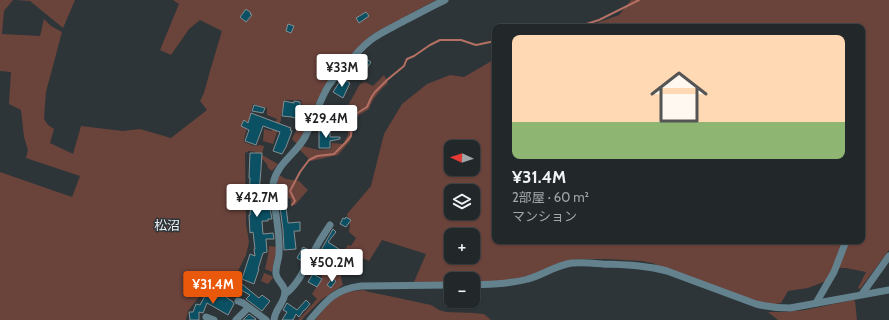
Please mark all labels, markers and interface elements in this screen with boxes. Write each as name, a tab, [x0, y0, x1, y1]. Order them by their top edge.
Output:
pin: ¥33M	[318, 54, 366, 88]
text: ¥33M	[326, 59, 358, 75]
icon: home	[643, 61, 715, 133]
pin: ¥29.4M	[293, 105, 359, 139]
text: ¥29.4M	[304, 110, 348, 126]
north arrow	[444, 140, 480, 176]
map controls	[444, 140, 480, 308]
text: ¥31.4M	[512, 167, 566, 187]
pin: ¥42.7M	[224, 184, 290, 218]
button: layers	[444, 184, 480, 220]
text: ¥42.7M	[236, 189, 278, 205]
text: 2部屋 · 60 m²	[512, 189, 589, 205]
text: マンション	[512, 208, 577, 224]
district label: 松沼	[154, 217, 180, 233]
button: +	[444, 228, 480, 264]
pin: ¥50.2M	[299, 249, 365, 283]
text: ¥50.2M	[310, 254, 354, 270]
pin: ¥31.4M	[180, 271, 246, 305]
button: −	[444, 272, 480, 308]
text: ¥31.4M	[192, 276, 234, 292]

